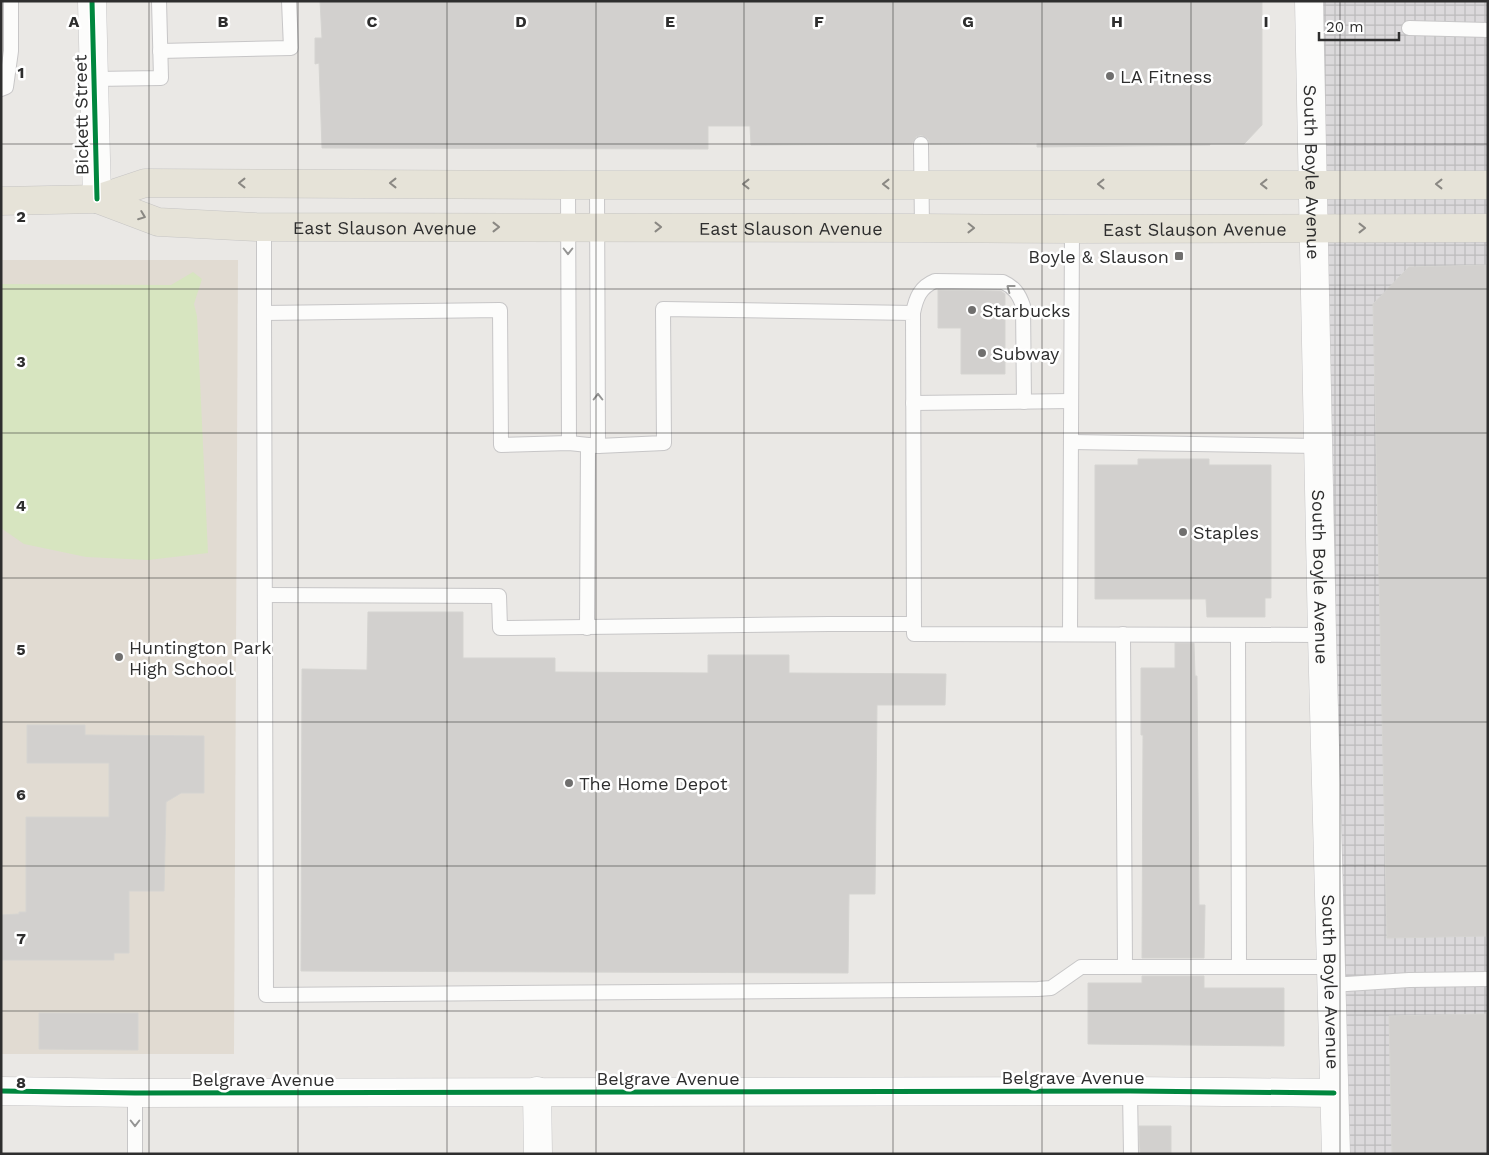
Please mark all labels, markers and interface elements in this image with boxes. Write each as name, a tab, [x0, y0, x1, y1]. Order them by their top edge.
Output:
scale bar	[1319, 10, 1399, 42]
text: A	[69, 12, 80, 31]
text: B	[218, 12, 229, 31]
text: C	[367, 12, 378, 31]
text: D	[515, 12, 527, 31]
text: E	[665, 12, 675, 31]
text: F	[814, 12, 824, 31]
text: G	[962, 12, 974, 31]
text: H	[1111, 12, 1123, 31]
text: I	[1263, 12, 1269, 31]
text: 20 m	[1326, 18, 1364, 36]
street label: Bickett Street	[69, 54, 93, 176]
text: 1	[18, 63, 24, 82]
place label: LA Fitness	[1120, 66, 1212, 87]
marker: LA Fitness	[1104, 70, 1116, 82]
street label: South Boyle Avenue	[1300, 84, 1325, 260]
one-way arrow	[238, 178, 246, 188]
one-way arrow	[389, 178, 397, 188]
one-way arrow	[742, 179, 750, 189]
one-way arrow	[882, 179, 890, 189]
one-way arrow	[1097, 179, 1105, 189]
one-way arrow	[1260, 179, 1268, 189]
one-way arrow	[1435, 179, 1443, 190]
text: 2	[16, 207, 26, 226]
one-way arrow	[137, 210, 146, 220]
street label: East Slauson Avenue	[293, 217, 477, 238]
street label: East Slauson Avenue	[699, 217, 883, 238]
street label: East Slauson Avenue	[1103, 218, 1287, 239]
one-way arrow	[492, 222, 500, 233]
one-way arrow	[655, 222, 663, 232]
one-way arrow	[968, 223, 975, 233]
one-way arrow	[1358, 223, 1366, 233]
place label: Boyle & Slauson	[1028, 246, 1169, 267]
one-way arrow	[563, 248, 573, 255]
marker: Boyle & Slauson	[1173, 250, 1185, 262]
one-way arrow	[1007, 285, 1016, 294]
place label: Starbucks	[982, 300, 1071, 321]
marker: Starbucks	[966, 304, 978, 316]
place label: Subway	[992, 343, 1060, 364]
marker: Subway	[976, 347, 988, 359]
text: 3	[16, 352, 26, 371]
one-way arrow	[593, 393, 603, 400]
street label: South Boyle Avenue	[1309, 489, 1333, 665]
text: 4	[16, 496, 26, 515]
place label: Staples	[1193, 522, 1259, 543]
marker: Staples	[1177, 526, 1189, 538]
place label: Huntington Park High School	[129, 637, 272, 679]
text: 5	[16, 640, 26, 659]
marker: Huntington Park High School	[113, 651, 125, 663]
place label: The Home Depot	[579, 773, 728, 794]
marker: The Home Depot	[563, 777, 575, 789]
text: 6	[16, 785, 26, 804]
street label: South Boyle Avenue	[1318, 894, 1344, 1069]
text: 7	[16, 929, 26, 948]
street label: Belgrave Avenue	[1001, 1067, 1145, 1088]
street label: Belgrave Avenue	[596, 1068, 740, 1089]
street label: Belgrave Avenue	[191, 1069, 335, 1090]
text: 8	[16, 1073, 26, 1092]
one-way arrow	[130, 1120, 140, 1128]

